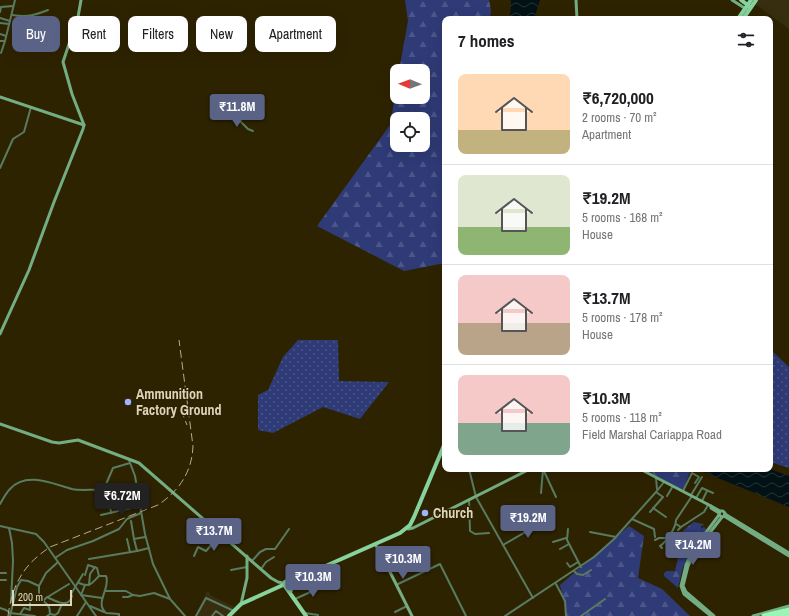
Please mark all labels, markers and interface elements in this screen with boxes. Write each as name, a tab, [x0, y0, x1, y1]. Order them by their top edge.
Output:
chip: Buy	[12, 16, 60, 52]
chip: Rent	[68, 16, 120, 52]
chip: Filters	[128, 16, 188, 52]
chip: New	[196, 16, 247, 52]
chip: Apartment	[255, 16, 336, 52]
text: 7 homes	[458, 29, 515, 52]
icon: filters	[735, 29, 757, 51]
north arrow	[390, 64, 430, 104]
map controls	[390, 64, 430, 152]
text: ₹6,720,000	[582, 86, 654, 109]
icon: home	[490, 90, 538, 138]
pin: ₹11.8M	[204, 94, 270, 128]
text: ₹11.8M	[219, 98, 255, 115]
text: 2 rooms · 70 m²	[582, 109, 657, 126]
button: locate	[390, 112, 430, 152]
text: Apartment	[582, 126, 631, 143]
text: ₹19.2M	[582, 186, 631, 209]
icon: home	[490, 191, 538, 239]
text: 5 rooms · 168 m²	[582, 209, 663, 226]
text: House	[582, 226, 613, 243]
text: ₹13.7M	[582, 286, 631, 309]
icon: home	[490, 291, 538, 339]
text: 5 rooms · 178 m²	[582, 309, 663, 326]
text: House	[582, 326, 613, 343]
place label: Ammunition Factory Ground	[136, 385, 222, 419]
text: ₹10.3M	[582, 386, 631, 409]
icon: home	[490, 391, 538, 439]
marker: Ammunition Factory Ground	[123, 397, 133, 407]
text: 5 rooms · 118 m²	[582, 409, 662, 426]
text: Field Marshal Cariappa Road	[582, 426, 722, 443]
pin: ₹6.72M	[89, 483, 155, 517]
text: ₹6.72M	[103, 487, 141, 504]
place label: Church	[433, 504, 473, 522]
pin: ₹19.2M	[495, 505, 561, 539]
marker: Church	[420, 508, 430, 518]
text: ₹19.2M	[509, 509, 547, 526]
pin: ₹13.7M	[181, 518, 247, 552]
text: ₹13.7M	[195, 522, 233, 539]
pin: ₹14.2M	[660, 532, 726, 566]
text: ₹14.2M	[674, 536, 712, 553]
pin: ₹10.3M	[370, 546, 436, 580]
text: ₹10.3M	[384, 550, 422, 567]
pin: ₹10.3M	[280, 564, 346, 598]
text: ₹10.3M	[294, 568, 332, 585]
scale bar	[12, 588, 72, 607]
text: 200 m	[18, 590, 43, 604]

